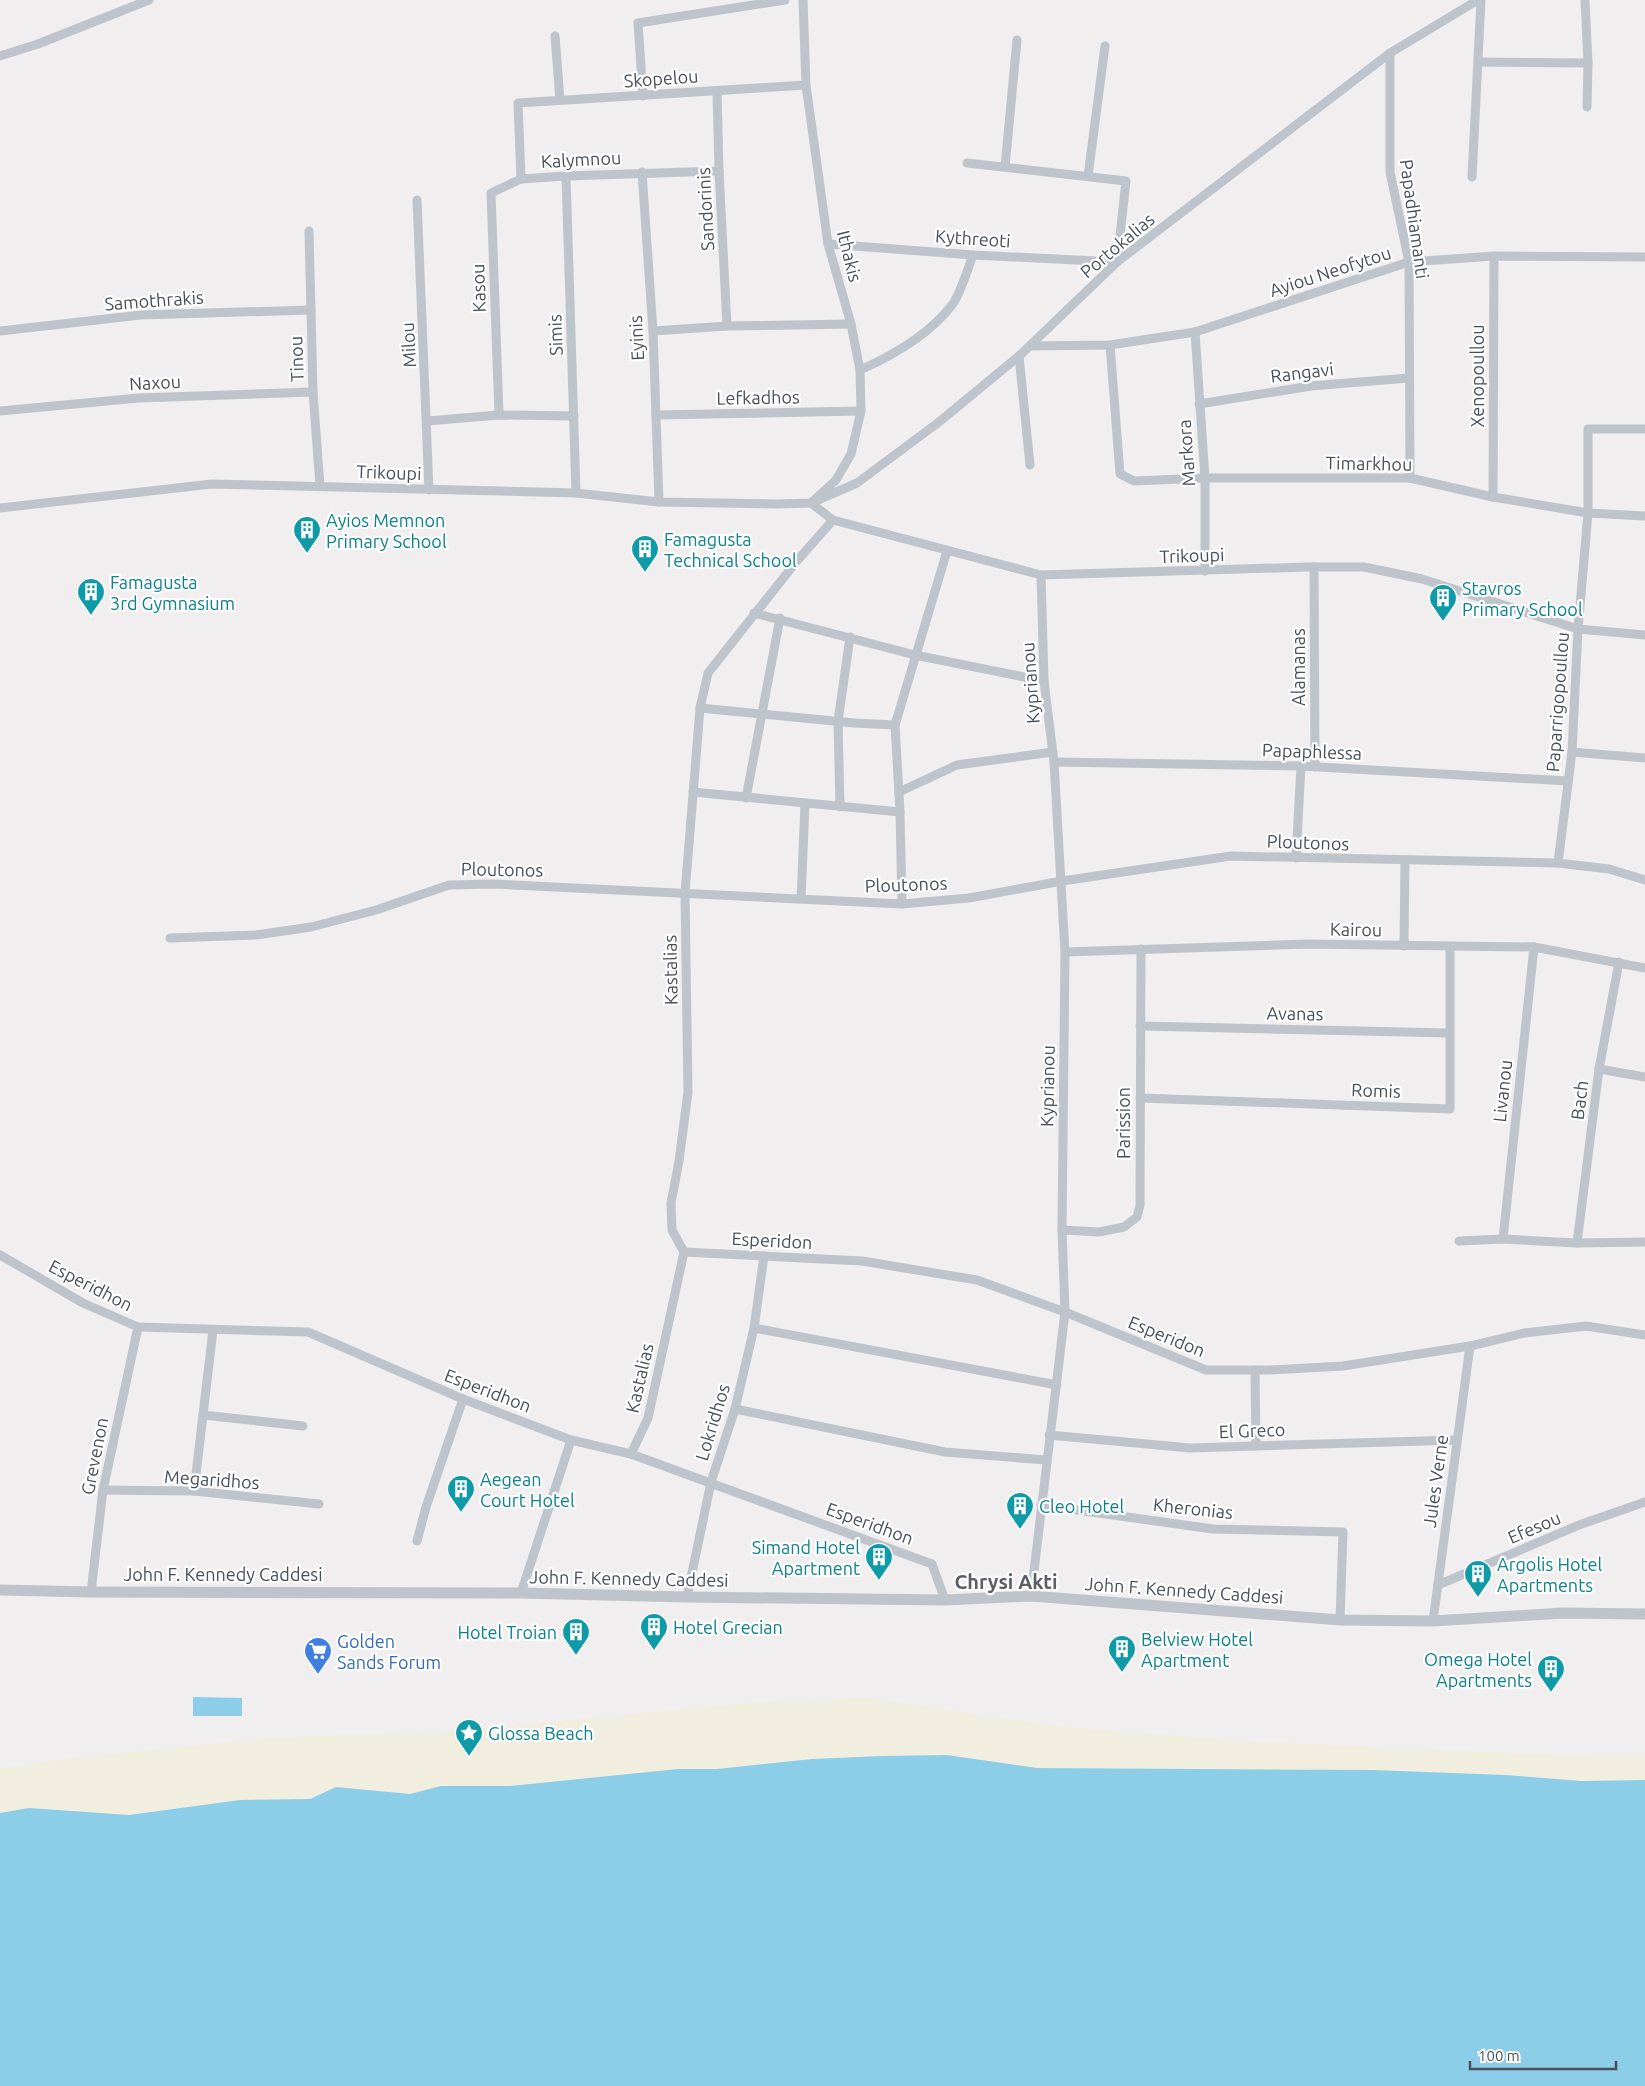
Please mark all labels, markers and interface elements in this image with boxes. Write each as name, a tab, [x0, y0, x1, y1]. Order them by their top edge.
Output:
street label: Skopelou	[623, 65, 699, 91]
street label: Kalymnou	[540, 147, 622, 171]
street label: Papadhiamanti	[1397, 158, 1433, 280]
street label: Sandorinis	[693, 166, 717, 251]
street label: Portokalias	[1076, 208, 1158, 282]
street label: Kythreoti	[935, 225, 1011, 251]
street label: Ithakis	[834, 228, 866, 284]
street label: Ayiou Neofytou	[1267, 242, 1393, 300]
street label: Kasou	[467, 263, 489, 313]
street label: Samothrakis	[104, 287, 204, 313]
street label: Simis	[544, 314, 566, 356]
street label: Eyinis	[625, 315, 647, 361]
street label: Milou	[397, 322, 419, 368]
street label: Xenopoullou	[1467, 324, 1487, 428]
street label: Tinou	[285, 336, 307, 382]
street label: Rangavi	[1269, 358, 1335, 386]
street label: Naxou	[129, 371, 181, 393]
street label: Lefkadhos	[716, 386, 800, 408]
street label: Markora	[1174, 419, 1198, 487]
street label: Timarkhou	[1326, 452, 1412, 474]
street label: Trikoupi	[356, 461, 422, 483]
place label: Ayios Memnon Primary School	[326, 510, 447, 551]
building icon: Ayios Memnon Primary School	[292, 515, 322, 554]
place label: Famagusta Technical School	[664, 529, 797, 570]
building icon: Famagusta Technical School	[630, 534, 660, 573]
street label: Trikoupi	[1159, 544, 1225, 566]
place label: Famagusta 3rd Gymnasium	[110, 572, 235, 613]
building icon: Famagusta 3rd Gymnasium	[76, 577, 106, 616]
place label: Stavros Primary School	[1462, 578, 1583, 619]
building icon: Stavros Primary School	[1428, 583, 1458, 622]
street label: Alamanas	[1288, 628, 1308, 706]
street label: Paparrigopoullou	[1542, 631, 1572, 773]
street label: Kyprianou	[1017, 642, 1043, 724]
street label: Papaphlessa	[1262, 739, 1362, 763]
street label: Ploutonos	[1266, 831, 1350, 853]
street label: Ploutonos	[461, 858, 544, 880]
street label: Ploutonos	[864, 873, 948, 895]
street label: Kairou	[1330, 919, 1382, 939]
street label: Kastalias	[659, 934, 681, 1005]
street label: Avanas	[1266, 1003, 1324, 1023]
street label: Kyprianou	[1036, 1045, 1058, 1127]
street label: Livanou	[1489, 1059, 1515, 1123]
street label: Romis	[1351, 1079, 1401, 1101]
street label: Bach	[1567, 1079, 1591, 1121]
street label: Parission	[1113, 1087, 1133, 1159]
street label: Esperidon	[731, 1228, 813, 1252]
street label: Esperidhon	[46, 1255, 136, 1315]
street label: Esperidon	[1126, 1312, 1208, 1360]
street label: Kastalias	[621, 1341, 657, 1415]
street label: Esperidhon	[442, 1364, 534, 1416]
street label: Lokridhos	[691, 1381, 733, 1463]
street label: Grevenon	[77, 1416, 111, 1496]
street label: El Greco	[1218, 1419, 1286, 1441]
street label: Jules Verne	[1419, 1433, 1451, 1529]
street label: Megaridhos	[164, 1466, 261, 1492]
place label: Aegean Court Hotel	[480, 1469, 575, 1510]
building icon: Aegean Court Hotel	[446, 1474, 476, 1513]
building icon: Cleo Hotel	[1005, 1491, 1035, 1530]
street label: Kheronias	[1152, 1494, 1234, 1522]
place label: Cleo Hotel	[1039, 1496, 1124, 1516]
street label: Esperidhon	[824, 1498, 916, 1548]
street label: Efesou	[1505, 1507, 1563, 1547]
place label: Simand Hotel Apartment	[752, 1537, 860, 1578]
building icon: Simand Hotel Apartment	[864, 1542, 894, 1581]
place label: Argolis Hotel Apartments	[1497, 1554, 1602, 1595]
building icon: Argolis Hotel Apartments	[1463, 1559, 1493, 1598]
street label: John F. Kennedy Caddesi	[123, 1564, 323, 1584]
street label: John F. Kennedy Caddesi	[529, 1566, 729, 1590]
district label: Chrysi Akti	[955, 1570, 1057, 1593]
street label: John F. Kennedy Caddesi	[1084, 1573, 1284, 1607]
building icon: Hotel Grecian	[639, 1612, 669, 1651]
building icon: Hotel Troian	[561, 1617, 591, 1656]
place label: Hotel Grecian	[673, 1617, 783, 1637]
place label: Hotel Troian	[457, 1622, 557, 1642]
place label: Belview Hotel Apartment	[1141, 1629, 1253, 1670]
place label: Golden Sands Forum	[337, 1631, 441, 1672]
building icon: Belview Hotel Apartment	[1107, 1634, 1137, 1673]
supermarket icon: Golden Sands Forum	[303, 1636, 333, 1675]
place label: Omega Hotel Apartments	[1424, 1649, 1532, 1690]
building icon: Omega Hotel Apartments	[1536, 1654, 1566, 1693]
place icon: Glossa Beach	[454, 1718, 484, 1757]
place label: Glossa Beach	[488, 1723, 593, 1743]
scale bar	[1470, 2038, 1616, 2070]
text: 100 m	[1478, 2047, 1520, 2064]

